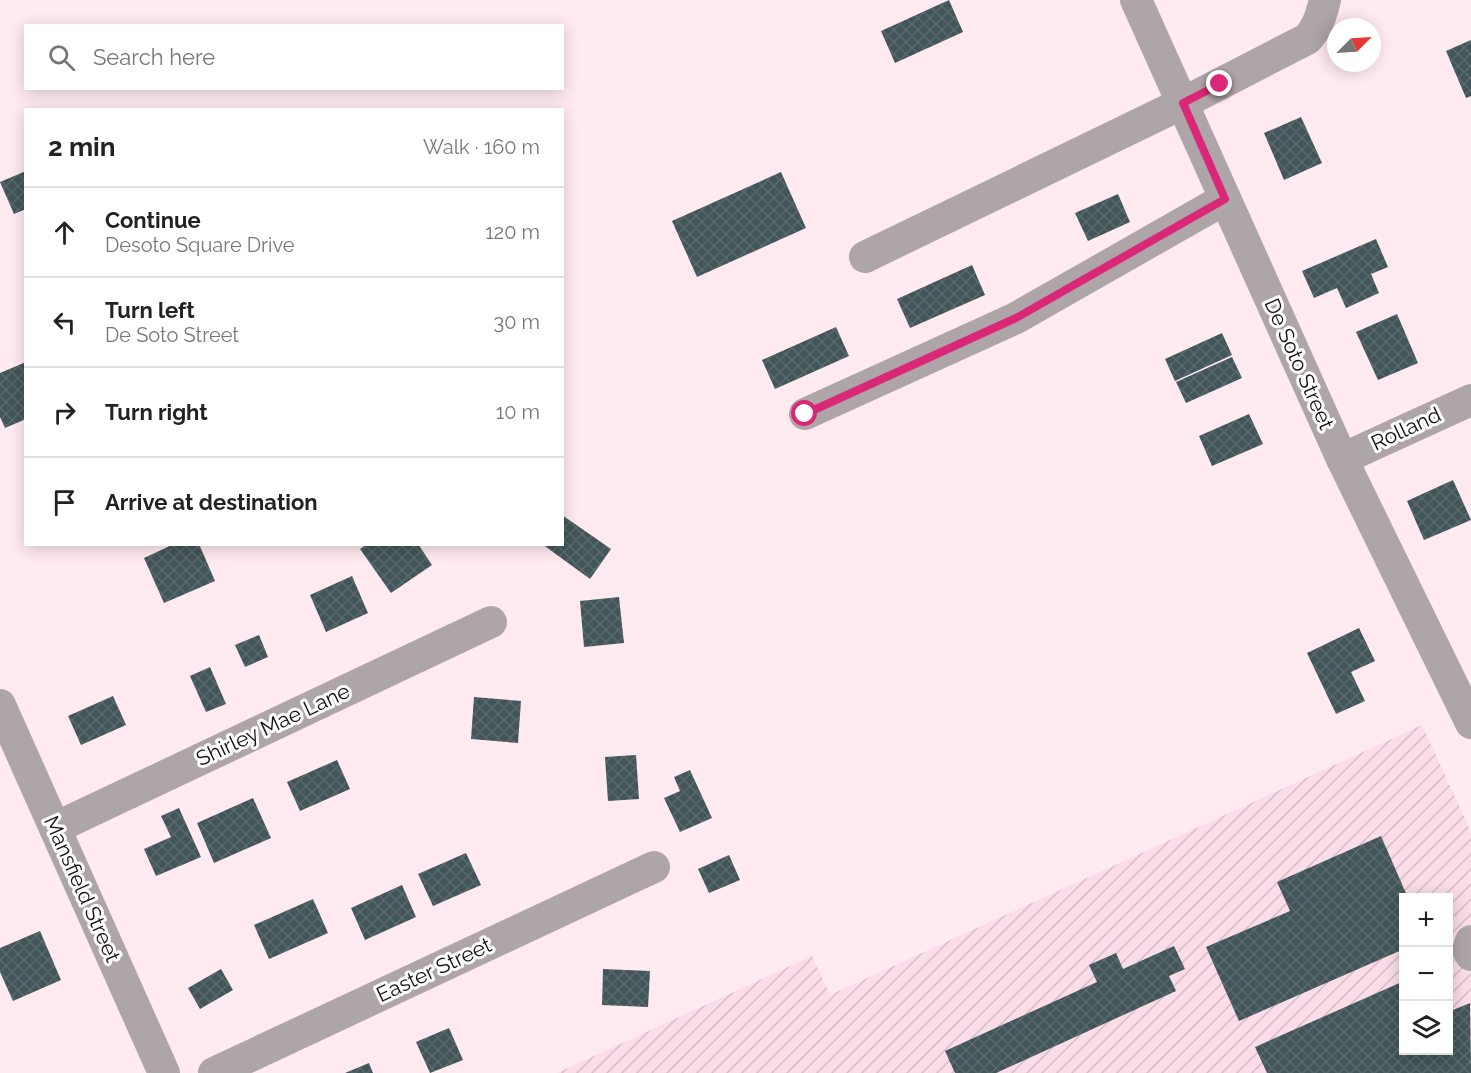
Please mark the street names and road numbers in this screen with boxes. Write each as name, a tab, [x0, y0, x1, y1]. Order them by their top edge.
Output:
street label: De Soto Street	[1259, 294, 1339, 433]
street label: Rolland	[1367, 402, 1445, 456]
street label: Shirley Mae Lane	[192, 678, 354, 771]
street label: Mansfield Street	[39, 812, 126, 966]
street label: Easter Street	[372, 932, 495, 1007]

